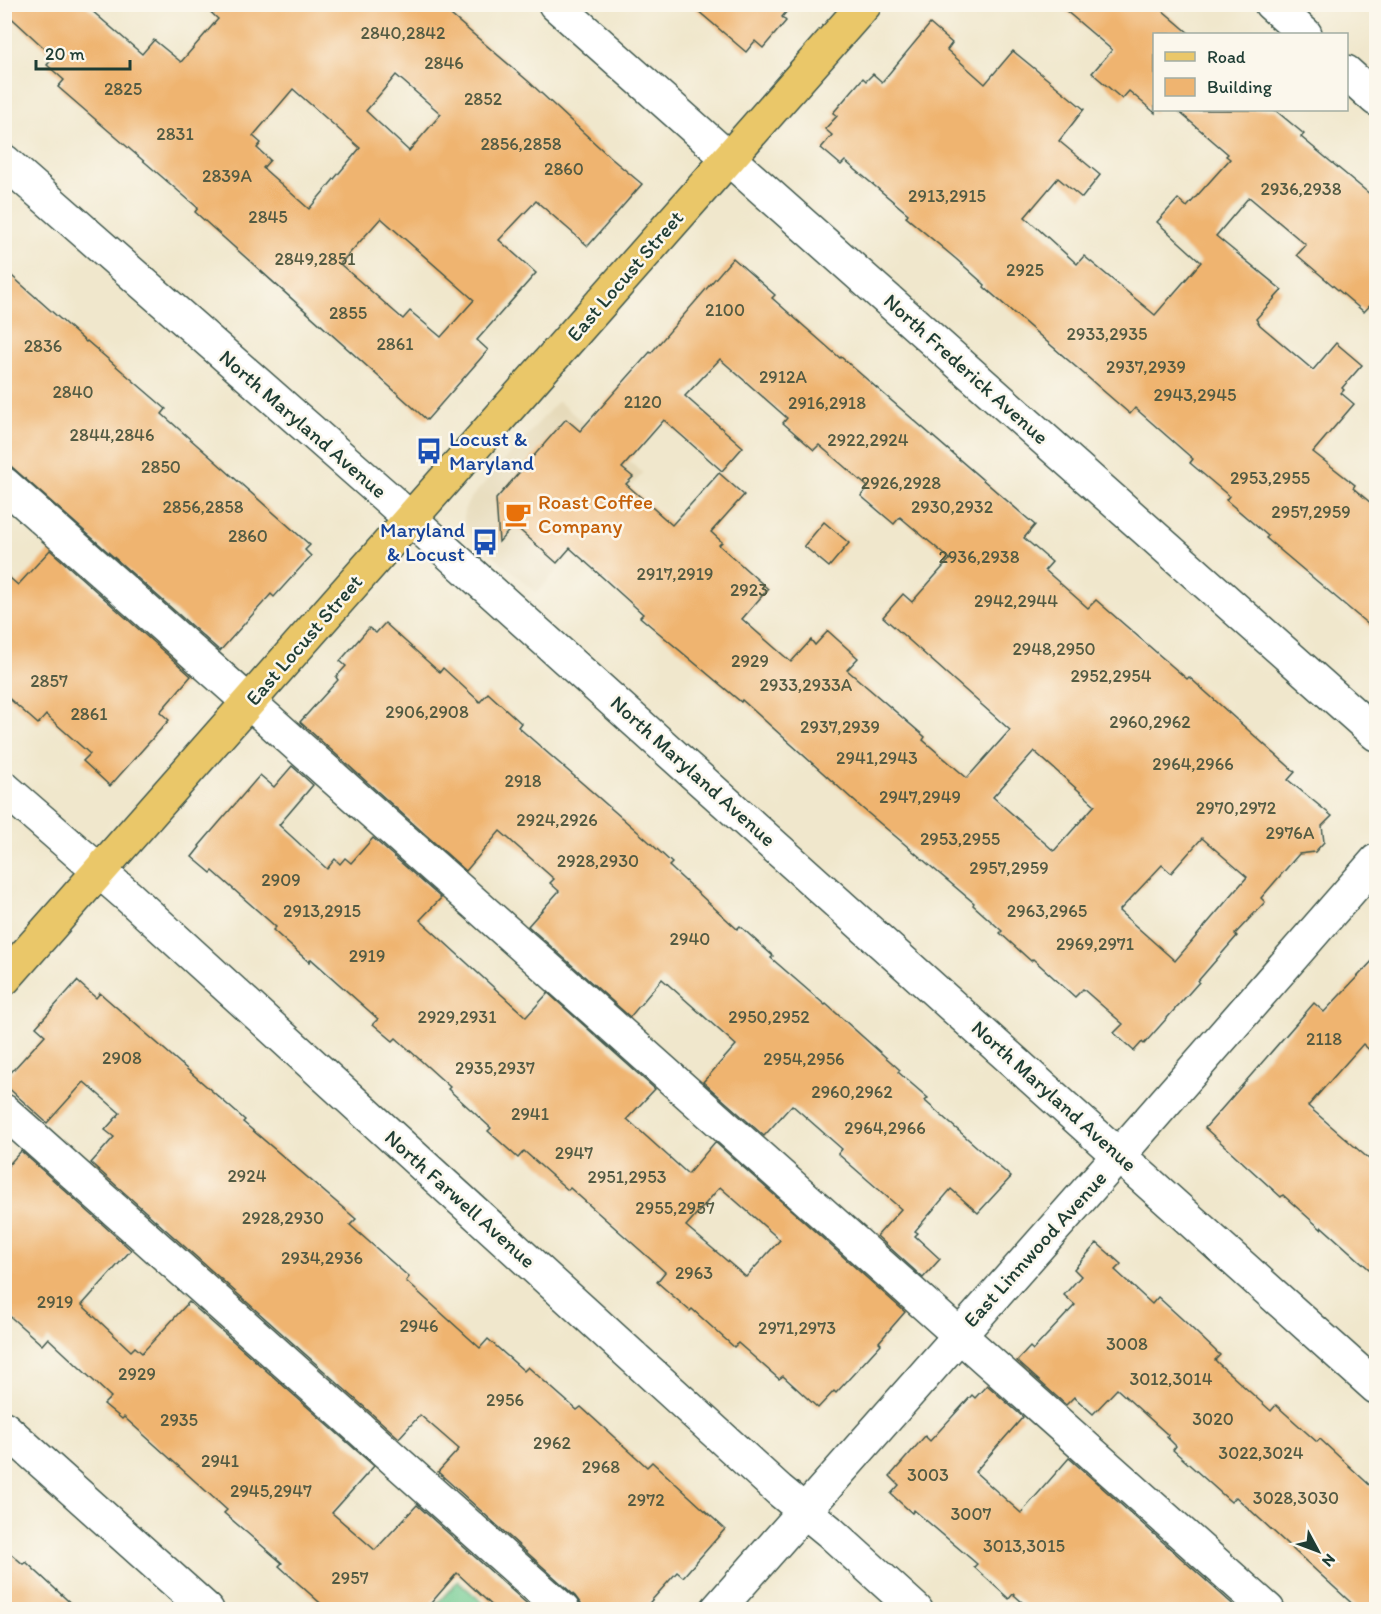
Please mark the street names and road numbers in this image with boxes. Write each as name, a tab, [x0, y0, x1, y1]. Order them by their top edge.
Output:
street label: East Locust Street	[561, 205, 688, 346]
street label: North Frederick Avenue	[879, 288, 1054, 449]
street label: North Maryland Avenue	[214, 344, 392, 503]
street label: East Locust Street	[240, 569, 367, 710]
street label: North Maryland Avenue	[606, 690, 781, 851]
street label: North Maryland Avenue	[967, 1015, 1142, 1176]
street label: North Farwell Avenue	[380, 1124, 541, 1273]
street label: East Linnwood Avenue	[958, 1165, 1111, 1332]

